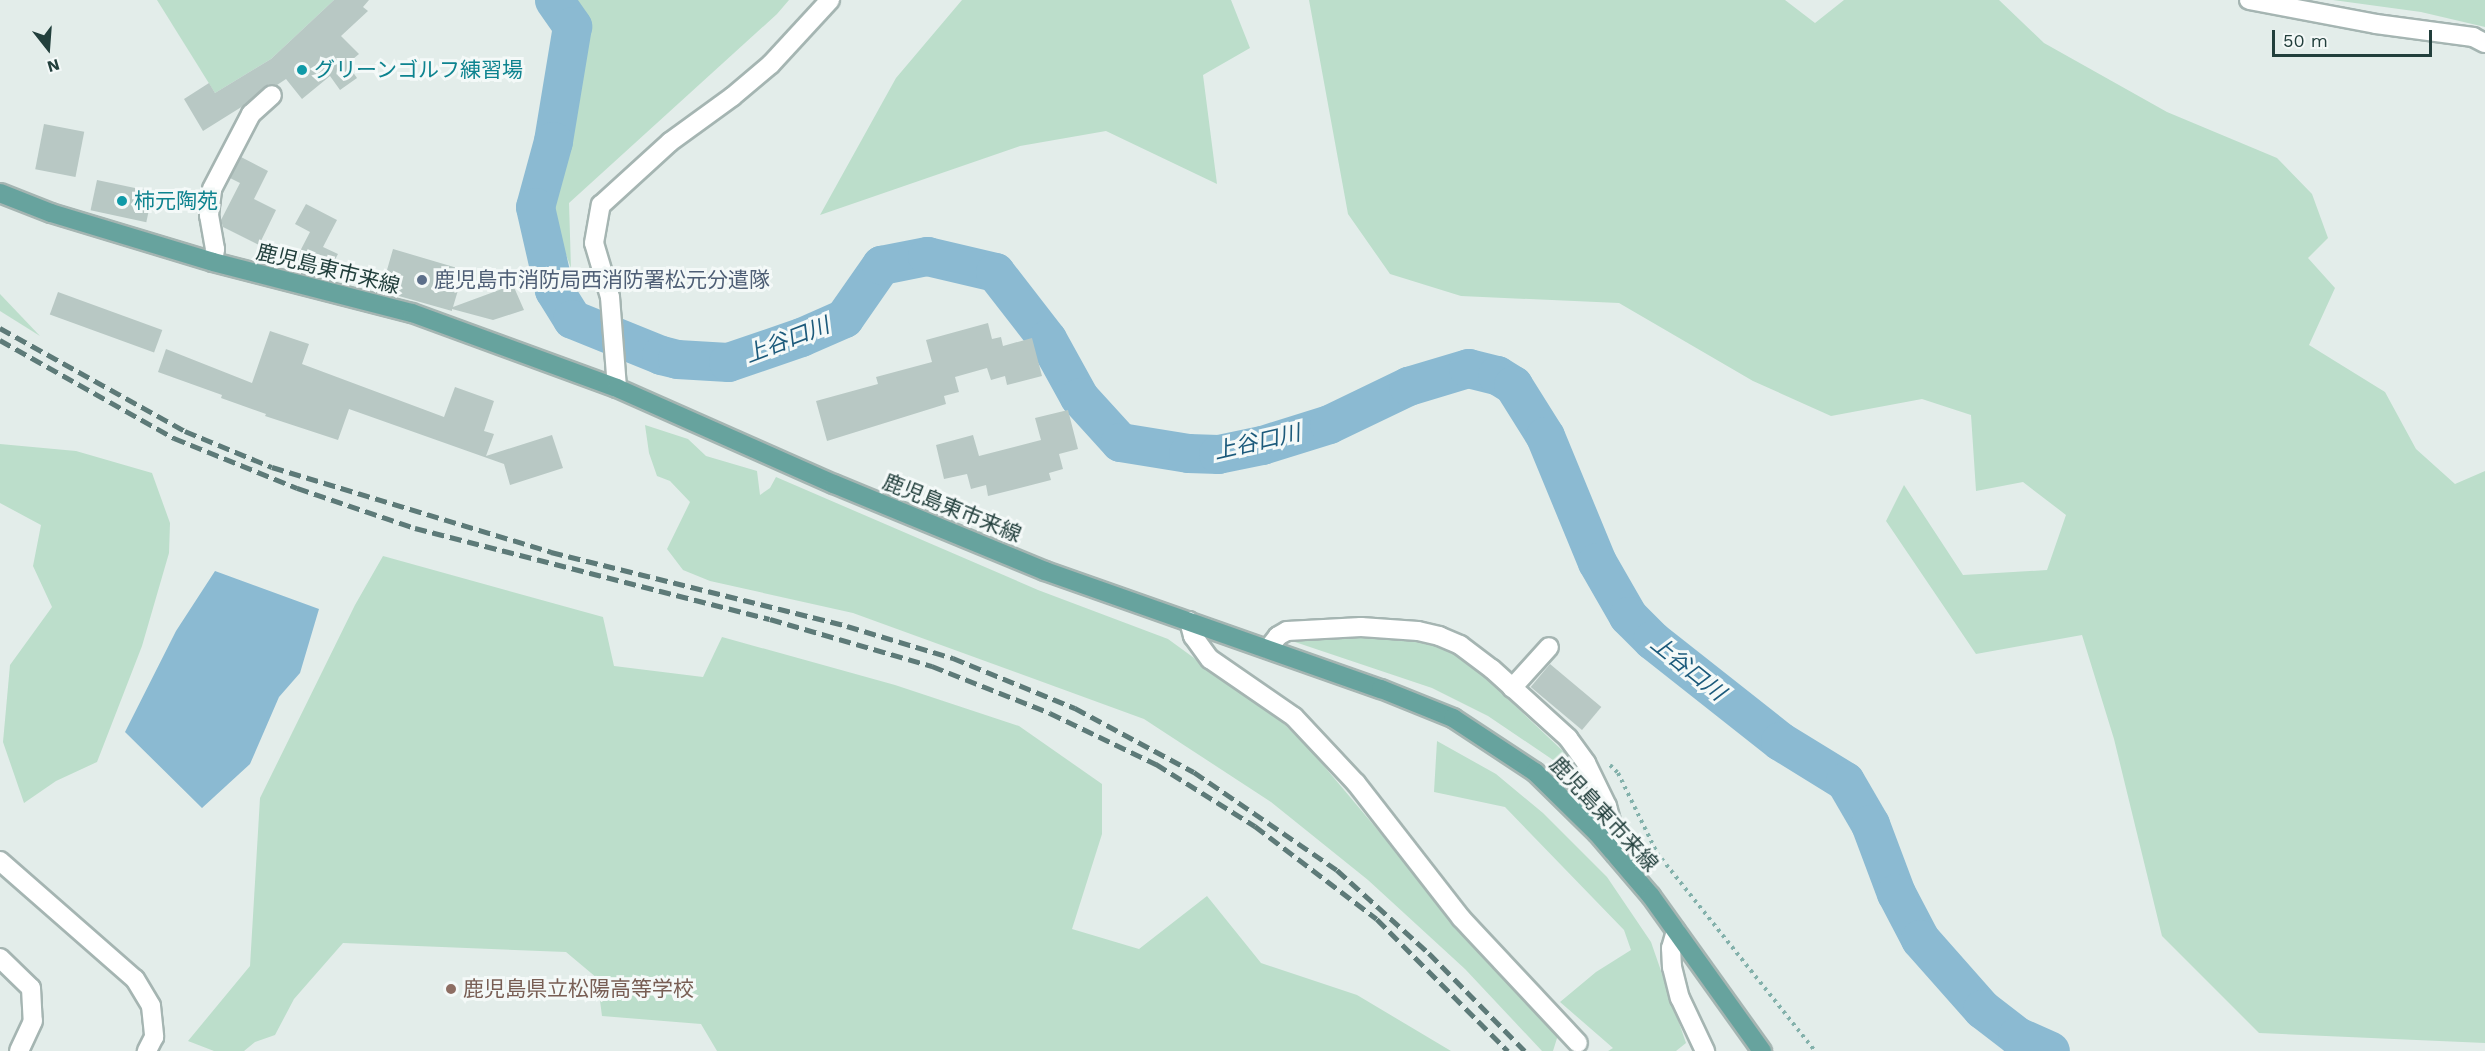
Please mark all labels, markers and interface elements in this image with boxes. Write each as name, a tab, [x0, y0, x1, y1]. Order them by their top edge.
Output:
north arrow	[18, 18, 78, 78]
scale bar	[2275, 18, 2436, 56]
text: 50 m	[2283, 30, 2328, 51]
text: N	[45, 55, 62, 77]
place label: グリーンゴルフ練習場	[314, 57, 524, 83]
marker: グリーンゴルフ練習場	[295, 63, 309, 77]
place label: 柿元陶苑	[134, 188, 218, 214]
marker: 柿元陶苑	[115, 194, 129, 208]
street label: 鹿児島東市来線	[254, 239, 402, 299]
place label: 鹿児島市消防局西消防署松元分遣隊	[434, 267, 770, 293]
marker: 鹿児島市消防局西消防署松元分遣隊	[415, 273, 429, 287]
water label: 上谷口川	[741, 312, 833, 368]
water label: 上谷口川	[1211, 419, 1303, 465]
street label: 鹿児島東市来線	[879, 469, 1025, 547]
water label: 上谷口川	[1645, 630, 1731, 706]
street label: 鹿児島東市来線	[1545, 752, 1663, 876]
place label: 鹿児島県立松陽高等学校	[463, 976, 694, 1002]
marker: 鹿児島県立松陽高等学校	[444, 982, 458, 996]

